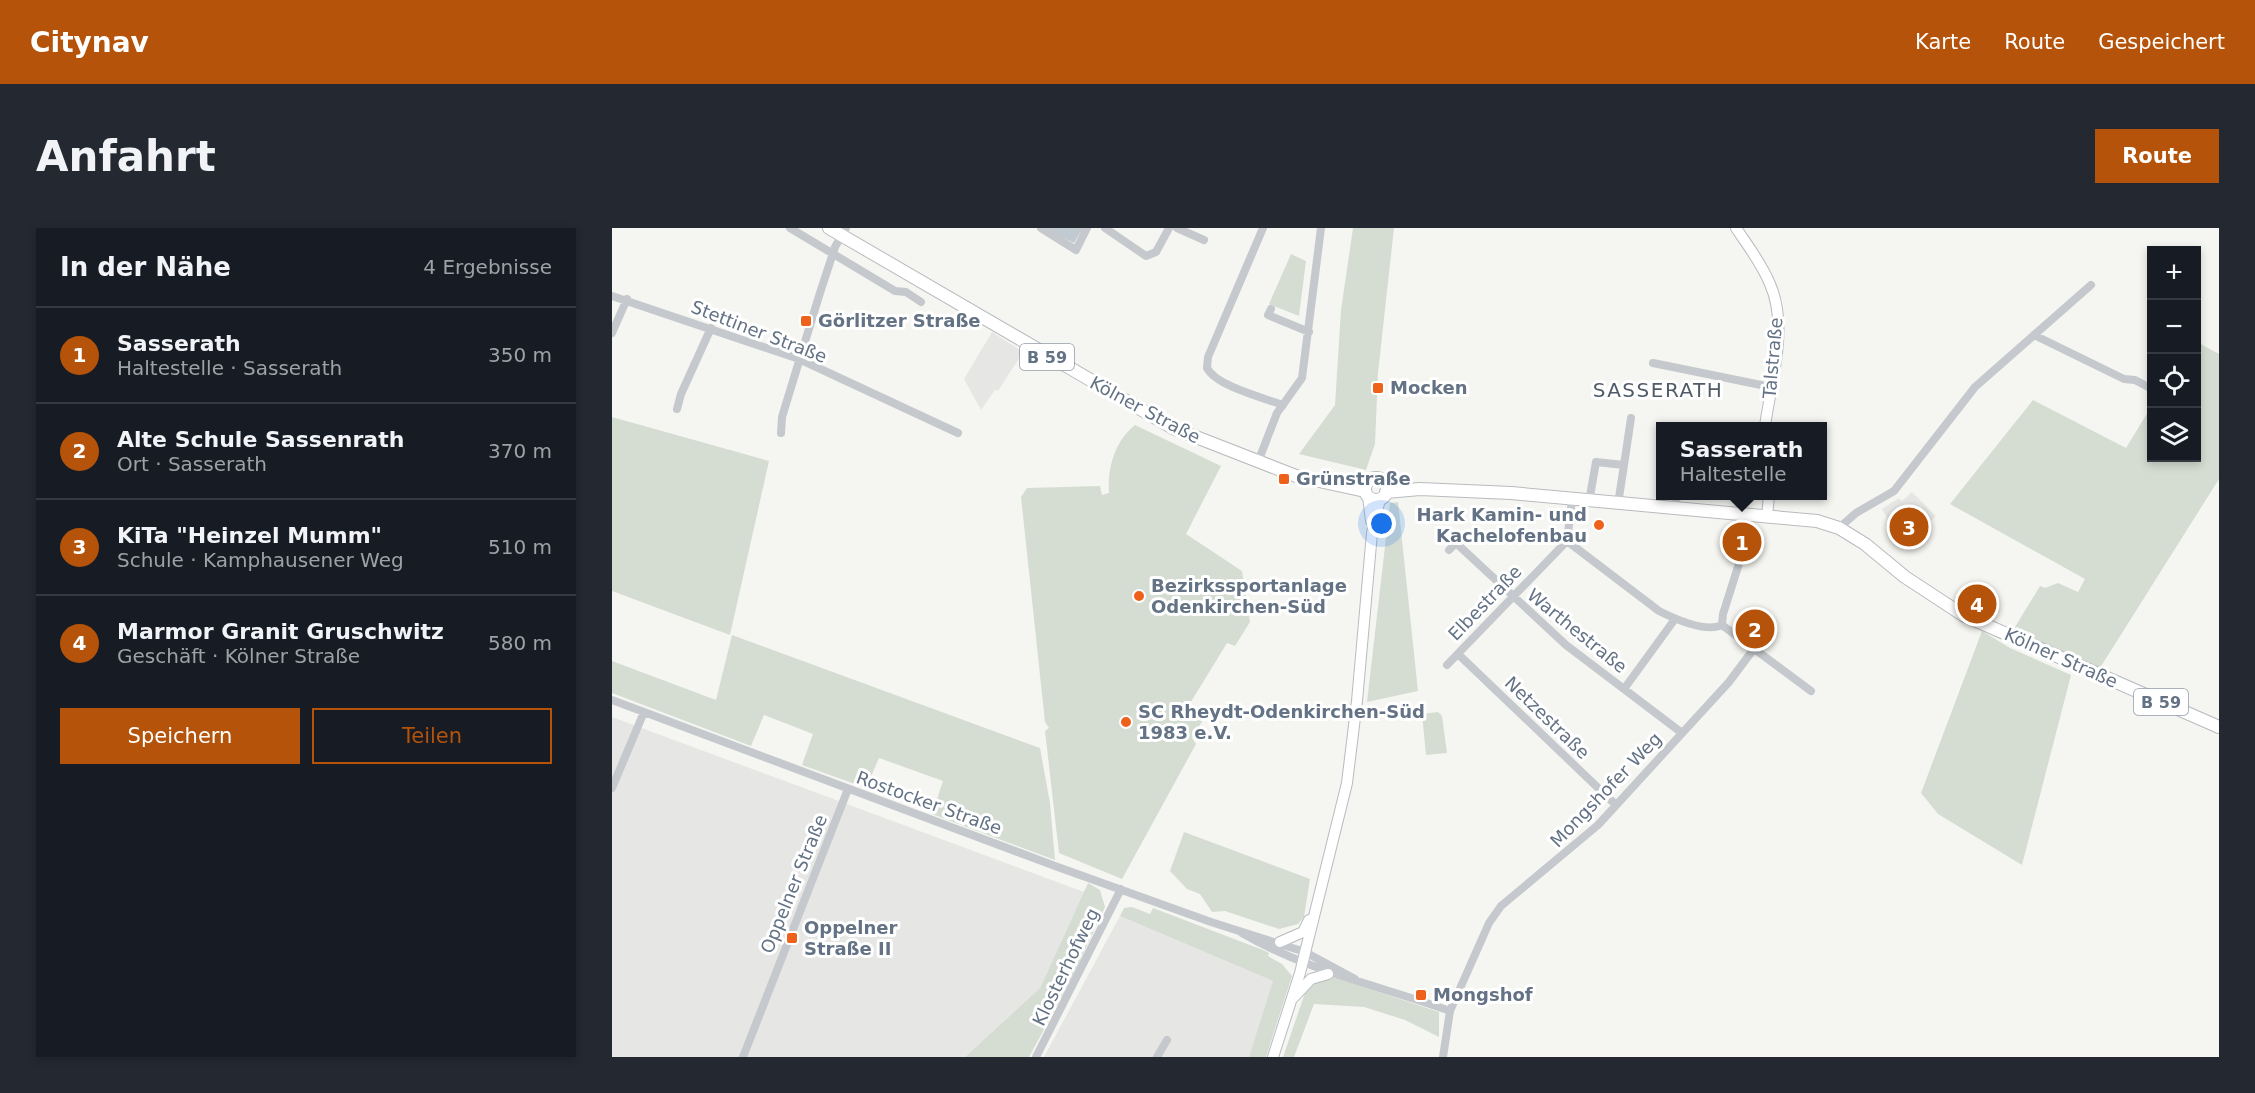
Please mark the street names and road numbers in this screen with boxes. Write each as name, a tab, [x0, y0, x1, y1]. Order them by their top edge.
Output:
street label: Stettiner Straße	[688, 296, 830, 367]
street label: Talstraße	[1758, 317, 1787, 400]
road number: B 59	[1020, 344, 1074, 370]
street label: Kölner Straße	[1087, 372, 1204, 447]
street label: Elbestraße	[1444, 561, 1526, 645]
street label: Warthestraße	[1523, 584, 1631, 677]
street label: Kölner Straße	[2001, 623, 2121, 692]
street label: Netzestraße	[1501, 672, 1594, 763]
road number: B 59	[2134, 689, 2188, 715]
street label: Mongshofer Weg	[1546, 728, 1666, 851]
street label: Rostocker Straße	[854, 766, 1005, 839]
street label: Oppelner Straße	[756, 811, 831, 956]
street label: Klosterhofweg	[1028, 905, 1103, 1029]

